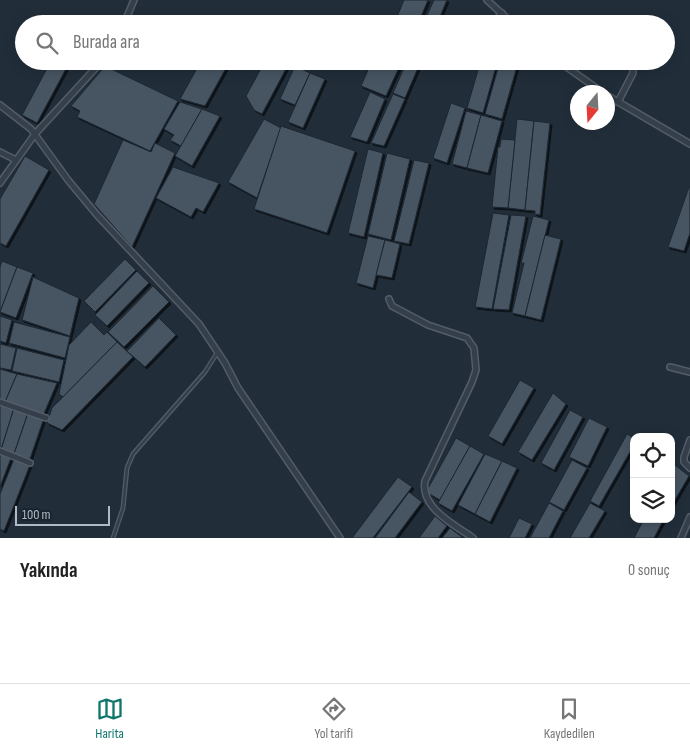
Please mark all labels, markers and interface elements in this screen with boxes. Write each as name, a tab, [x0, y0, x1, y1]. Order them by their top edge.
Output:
search box	[15, 15, 675, 70]
icon: search	[33, 29, 61, 57]
text: Burada ara	[73, 31, 140, 54]
north arrow	[570, 85, 615, 130]
map controls	[630, 433, 675, 523]
button: locate	[630, 433, 675, 478]
button: layers	[630, 478, 675, 523]
scale bar	[15, 503, 110, 526]
text: 100 m	[22, 506, 51, 523]
text: Yakında	[20, 558, 77, 583]
text: 0 sonuç	[628, 561, 670, 580]
tab: Harita	[95, 695, 124, 742]
tab: Yol tarifi	[315, 695, 353, 742]
tab: Kaydedilen	[544, 695, 595, 742]

